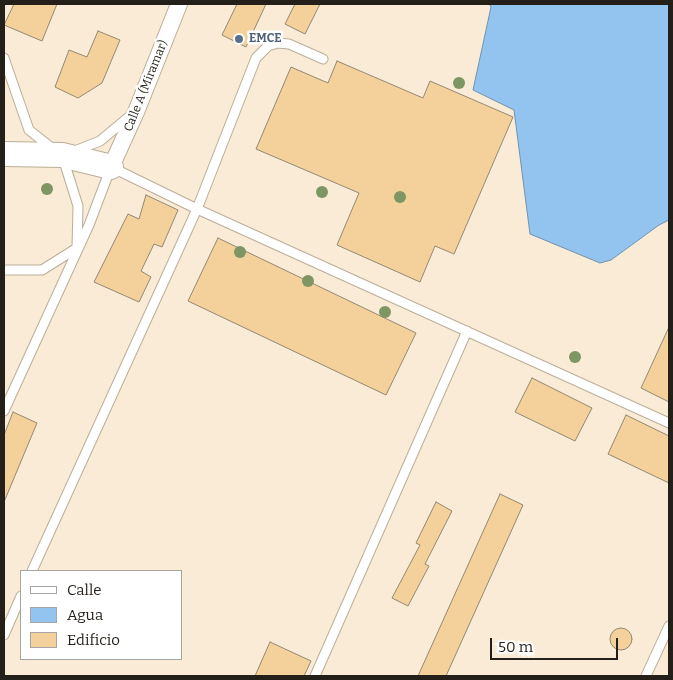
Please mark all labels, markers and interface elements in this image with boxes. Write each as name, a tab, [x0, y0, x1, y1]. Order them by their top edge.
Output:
place label: EMCE	[249, 32, 282, 46]
marker: EMCE	[233, 33, 245, 45]
street label: Calle A (Miramar)	[121, 38, 171, 134]
legend	[20, 570, 182, 660]
text: Calle	[67, 581, 101, 599]
text: Agua	[67, 606, 103, 624]
scale bar	[493, 628, 620, 660]
text: Edificio	[67, 631, 120, 649]
text: 50 m	[498, 638, 533, 656]

